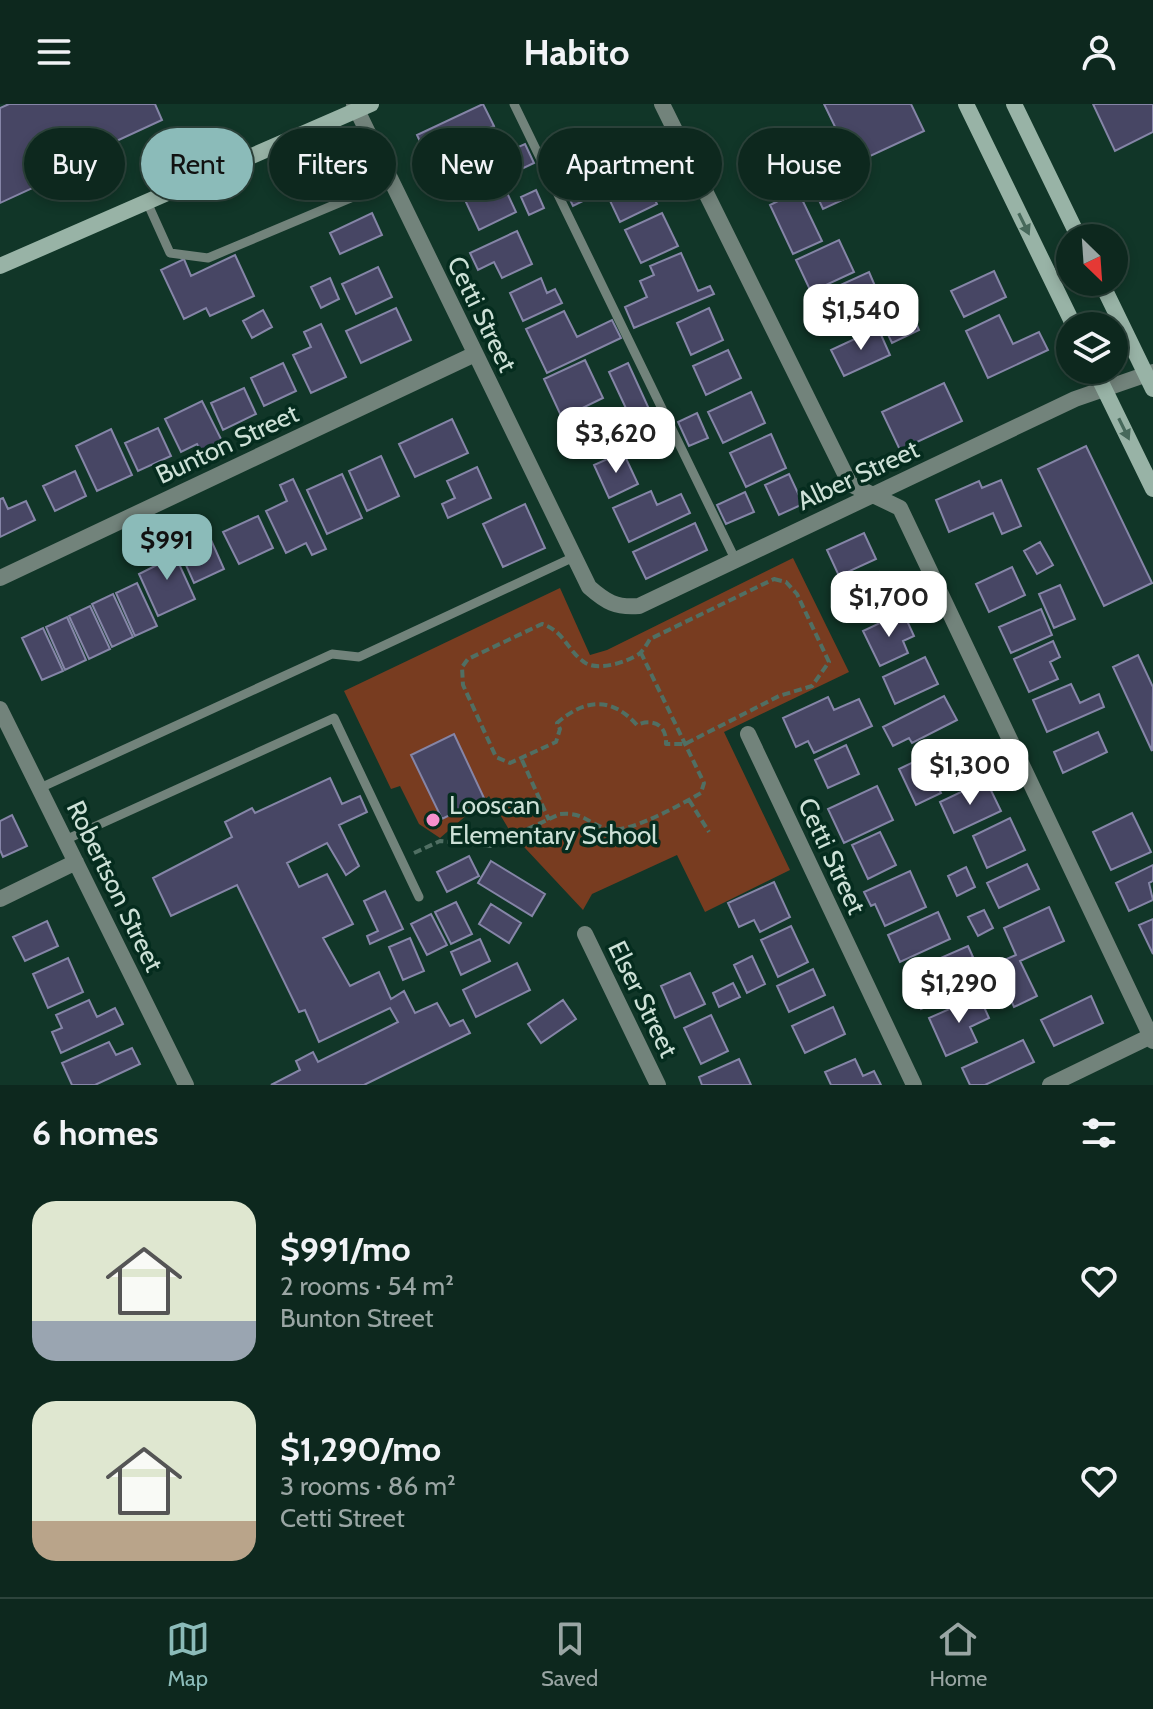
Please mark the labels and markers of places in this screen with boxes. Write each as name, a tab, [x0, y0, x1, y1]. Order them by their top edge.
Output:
pin: $1,540	[796, 284, 926, 352]
pin: $3,620	[551, 407, 681, 475]
pin: $991	[120, 514, 214, 582]
pin: $1,700	[824, 571, 954, 639]
pin: $1,300	[905, 739, 1035, 807]
place label: Looscan Elementary School	[449, 789, 657, 851]
marker: Looscan Elementary School	[424, 811, 442, 829]
pin: $1,290	[894, 957, 1024, 1025]

